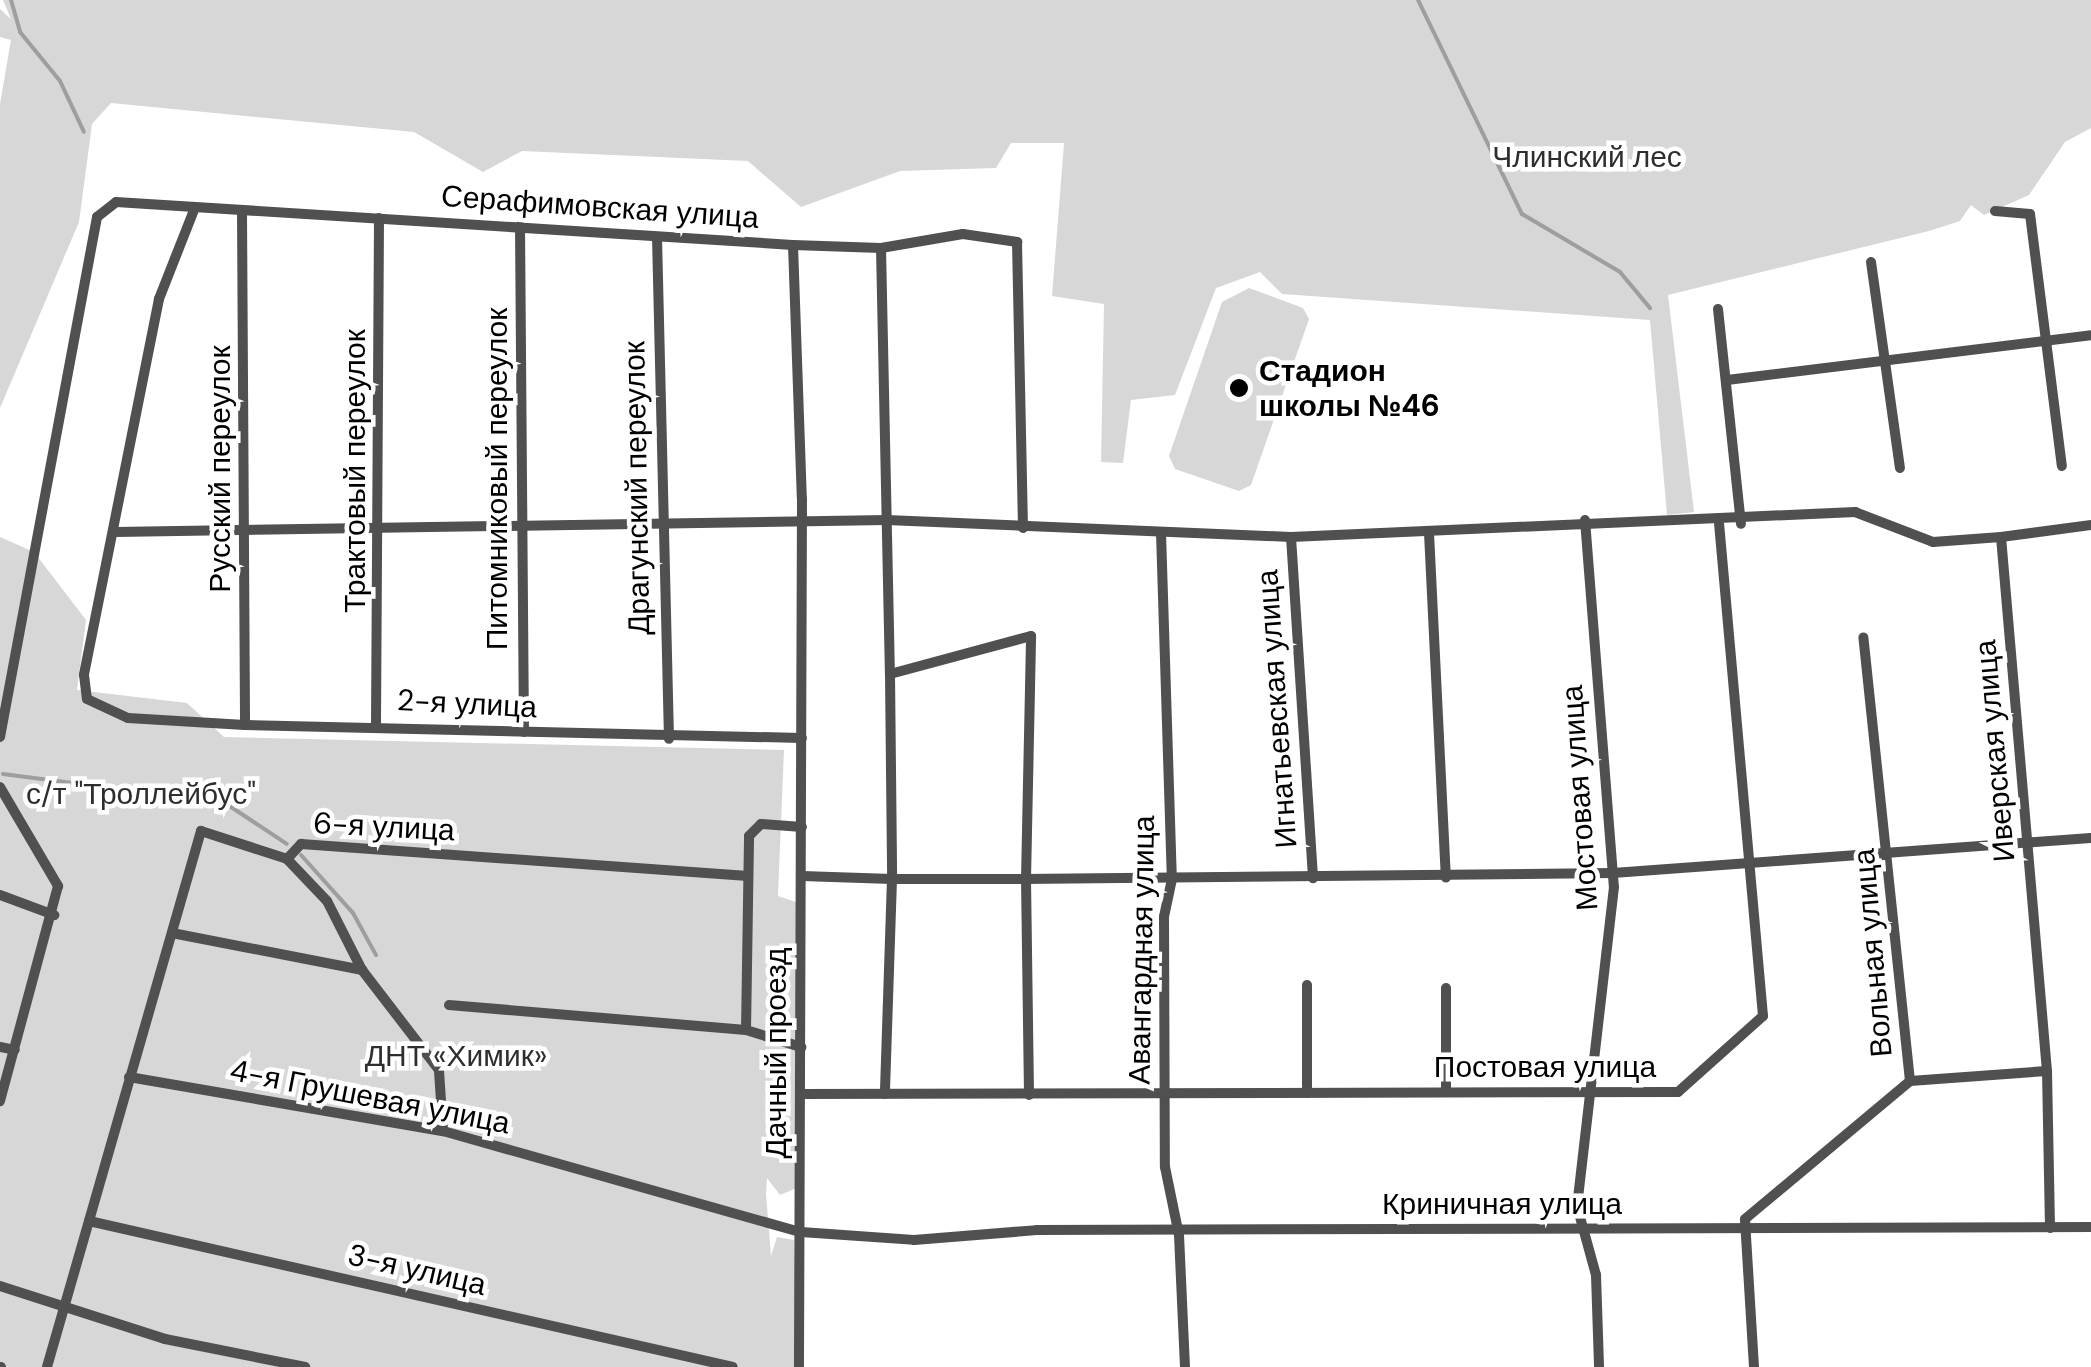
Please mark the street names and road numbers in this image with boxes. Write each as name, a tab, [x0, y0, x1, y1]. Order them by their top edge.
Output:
street label: Серафимовская улица	[440, 178, 760, 236]
street label: Питомниковый переулок	[479, 308, 515, 650]
street label: Трактовый переулок	[337, 329, 373, 613]
street label: Драгунский переулок	[616, 341, 658, 635]
street label: Русский переулок	[202, 345, 238, 593]
street label: Игнатьевская улица	[1249, 569, 1305, 849]
street label: Иверская улица	[1967, 639, 2023, 863]
street label: 2-я улица	[396, 682, 538, 726]
street label: Мостовая улица	[1554, 684, 1606, 912]
street label: 6-я улица	[312, 805, 456, 849]
street label: Авангардная улица	[1122, 815, 1162, 1085]
street label: Вольная улица	[1846, 847, 1900, 1059]
street label: Дачный проезд	[758, 947, 794, 1159]
street label: Постовая улица	[1434, 1049, 1656, 1085]
street label: 4-я Грушевая улица	[227, 1052, 513, 1142]
street label: Криничная улица	[1382, 1186, 1622, 1222]
street label: 3-я улица	[344, 1237, 490, 1303]

